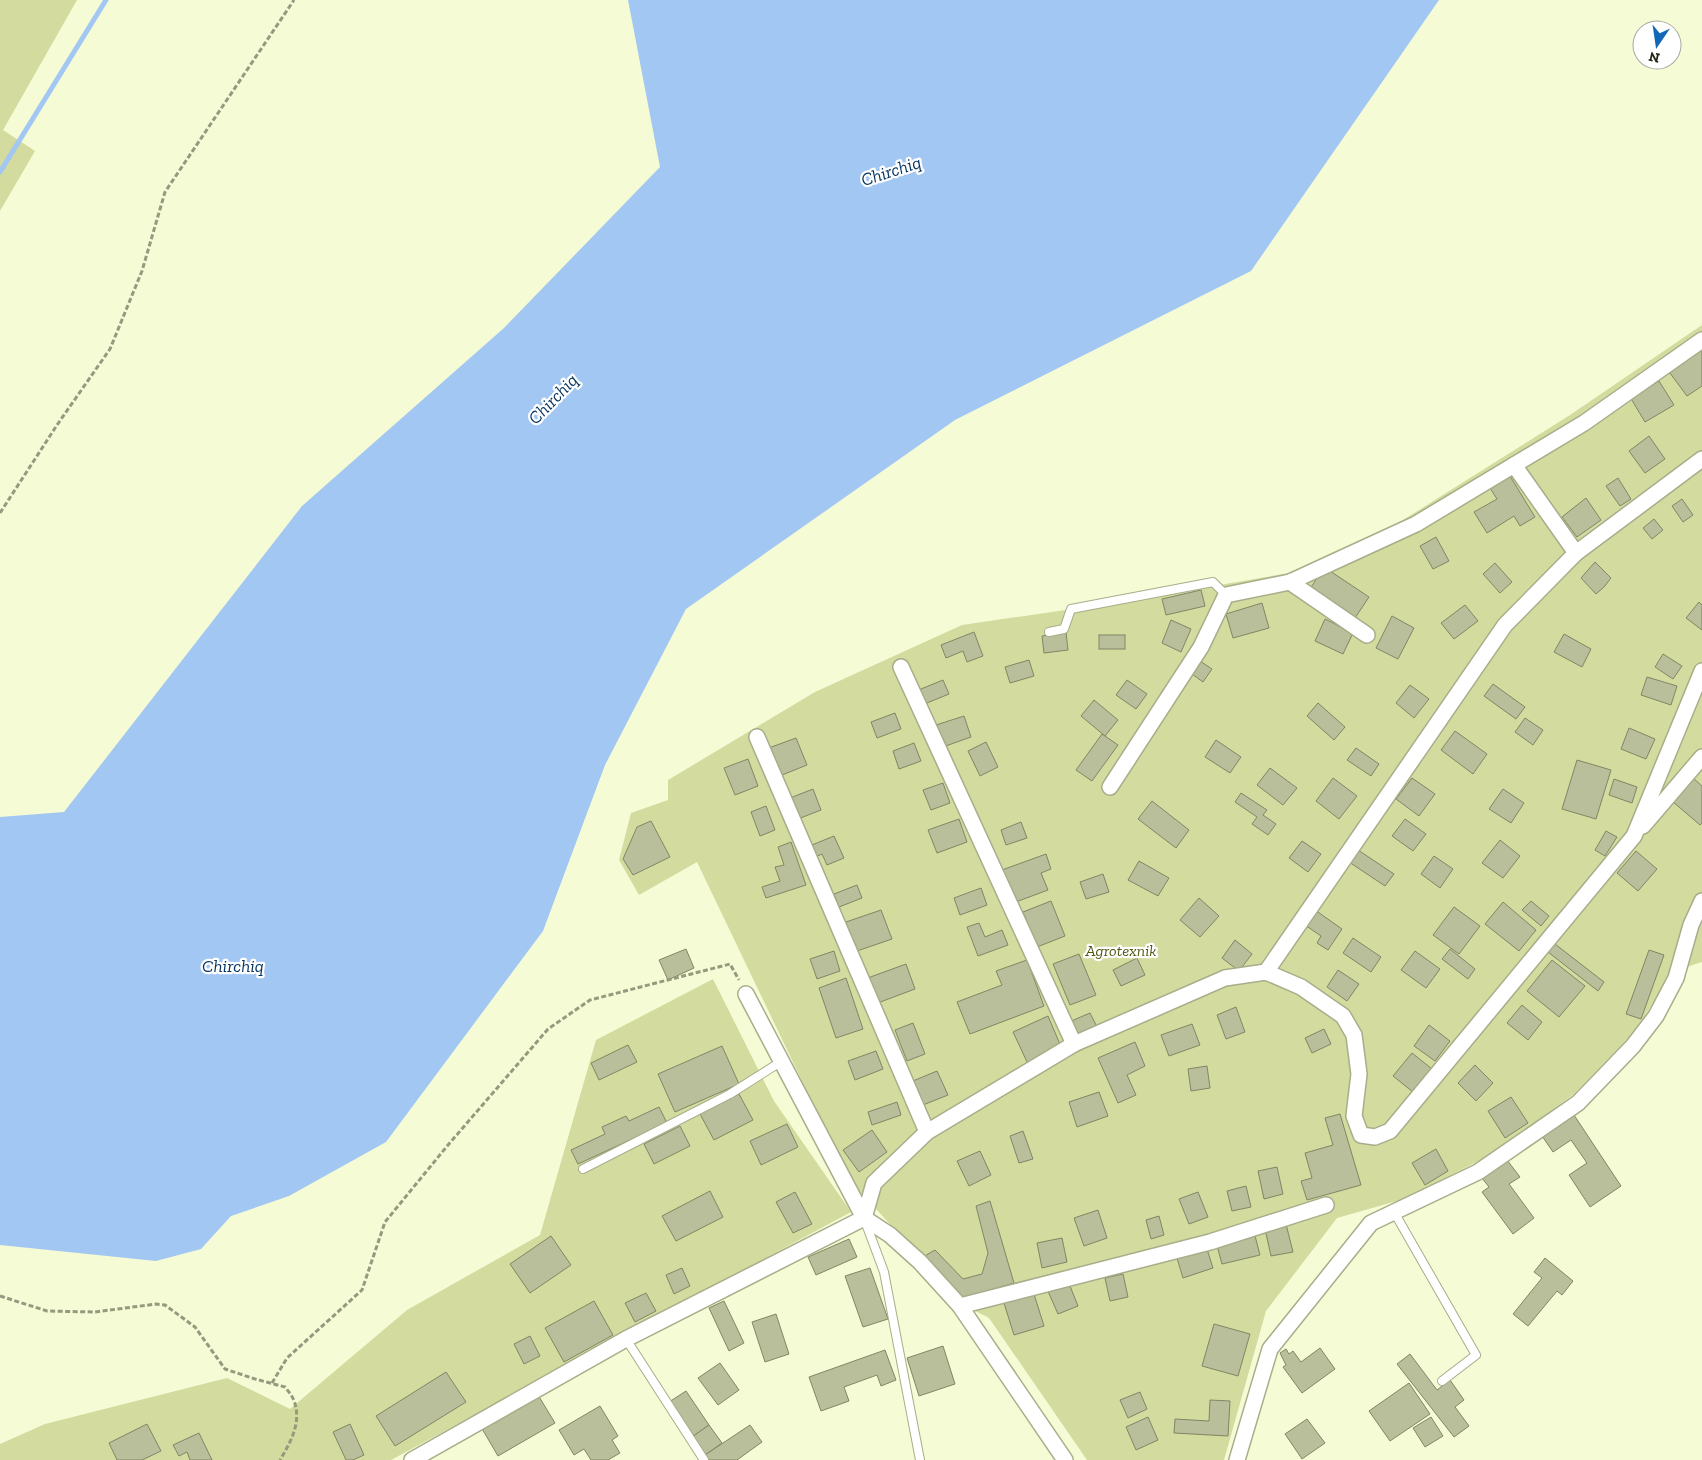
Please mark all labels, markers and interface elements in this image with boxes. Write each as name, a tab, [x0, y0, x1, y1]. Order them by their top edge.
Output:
north arrow	[1632, 20, 1682, 70]
text: N	[1647, 48, 1661, 67]
water label: Chirchiq	[858, 151, 924, 191]
water label: Chirchiq	[524, 369, 582, 429]
park label: Agrotexnik	[1085, 941, 1156, 960]
water label: Chirchiq	[202, 955, 264, 977]

